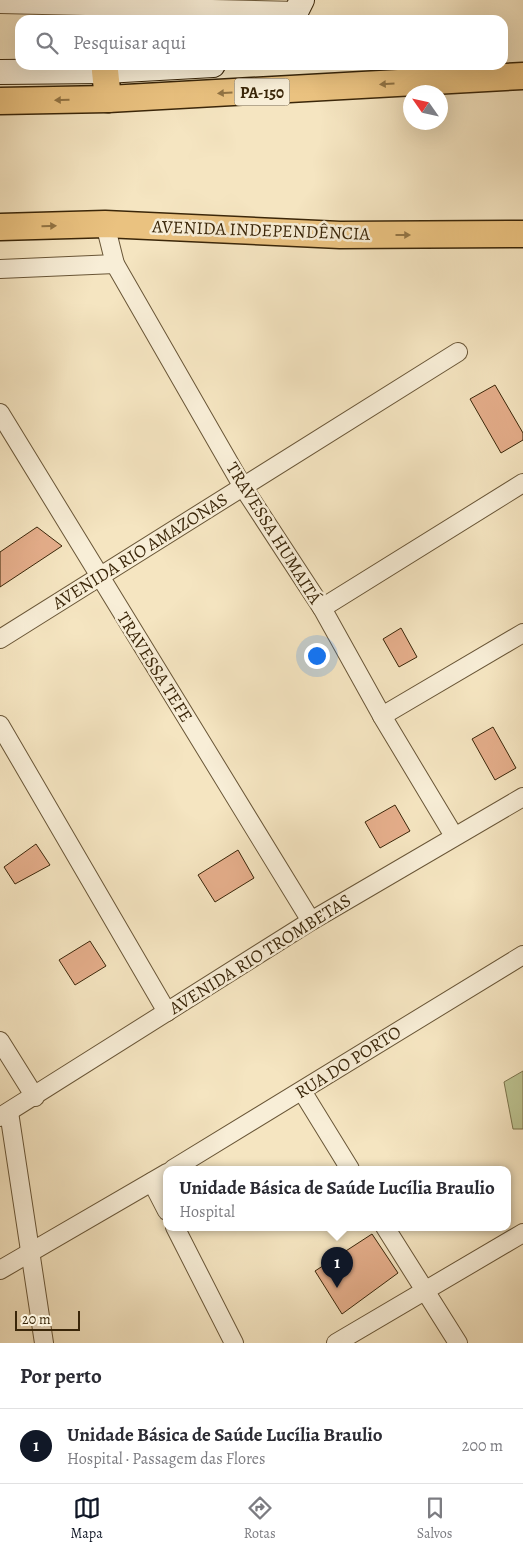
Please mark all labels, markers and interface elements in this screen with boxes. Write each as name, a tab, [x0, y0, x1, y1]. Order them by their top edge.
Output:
search box	[15, 15, 508, 70]
icon: search	[33, 29, 61, 57]
text: Pesquisar aqui	[73, 30, 186, 56]
road number: PA-150	[234, 78, 290, 105]
one-way arrow	[379, 81, 395, 89]
north arrow	[403, 85, 448, 130]
one-way arrow	[217, 90, 233, 98]
one-way arrow	[54, 96, 70, 104]
street label: AVENIDA INDEPENDÊNCIA	[151, 214, 371, 246]
one-way arrow	[41, 221, 57, 229]
one-way arrow	[396, 231, 412, 239]
street label: TRAVESSA HUMAITÁ	[221, 458, 328, 609]
street label: AVENIDA RIO AMAZONAS	[47, 487, 232, 615]
street label: TRAVESSA TEFE	[112, 607, 198, 727]
your location	[304, 643, 330, 669]
street label: AVENIDA RIO TROMBETAS	[164, 888, 355, 1020]
street label: RUA DO PORTO	[290, 1020, 406, 1104]
popup	[163, 1166, 511, 1231]
text: Unidade Básica de Saúde Lucília Braulio	[179, 1175, 495, 1201]
text: Hospital	[179, 1201, 235, 1223]
pin: 1	[321, 1247, 353, 1288]
scale bar	[15, 1308, 80, 1331]
text: 20 m	[22, 1310, 51, 1329]
text: Por perto	[20, 1362, 102, 1390]
text: Unidade Básica de Saúde Lucília Braulio	[67, 1422, 383, 1448]
text: 1	[33, 1435, 39, 1457]
text: 200 m	[462, 1435, 503, 1457]
text: Hospital · Passagem das Flores	[67, 1448, 265, 1470]
tab: Mapa	[71, 1494, 103, 1543]
tab: Rotas	[244, 1494, 276, 1543]
tab: Salvos	[417, 1494, 452, 1543]

